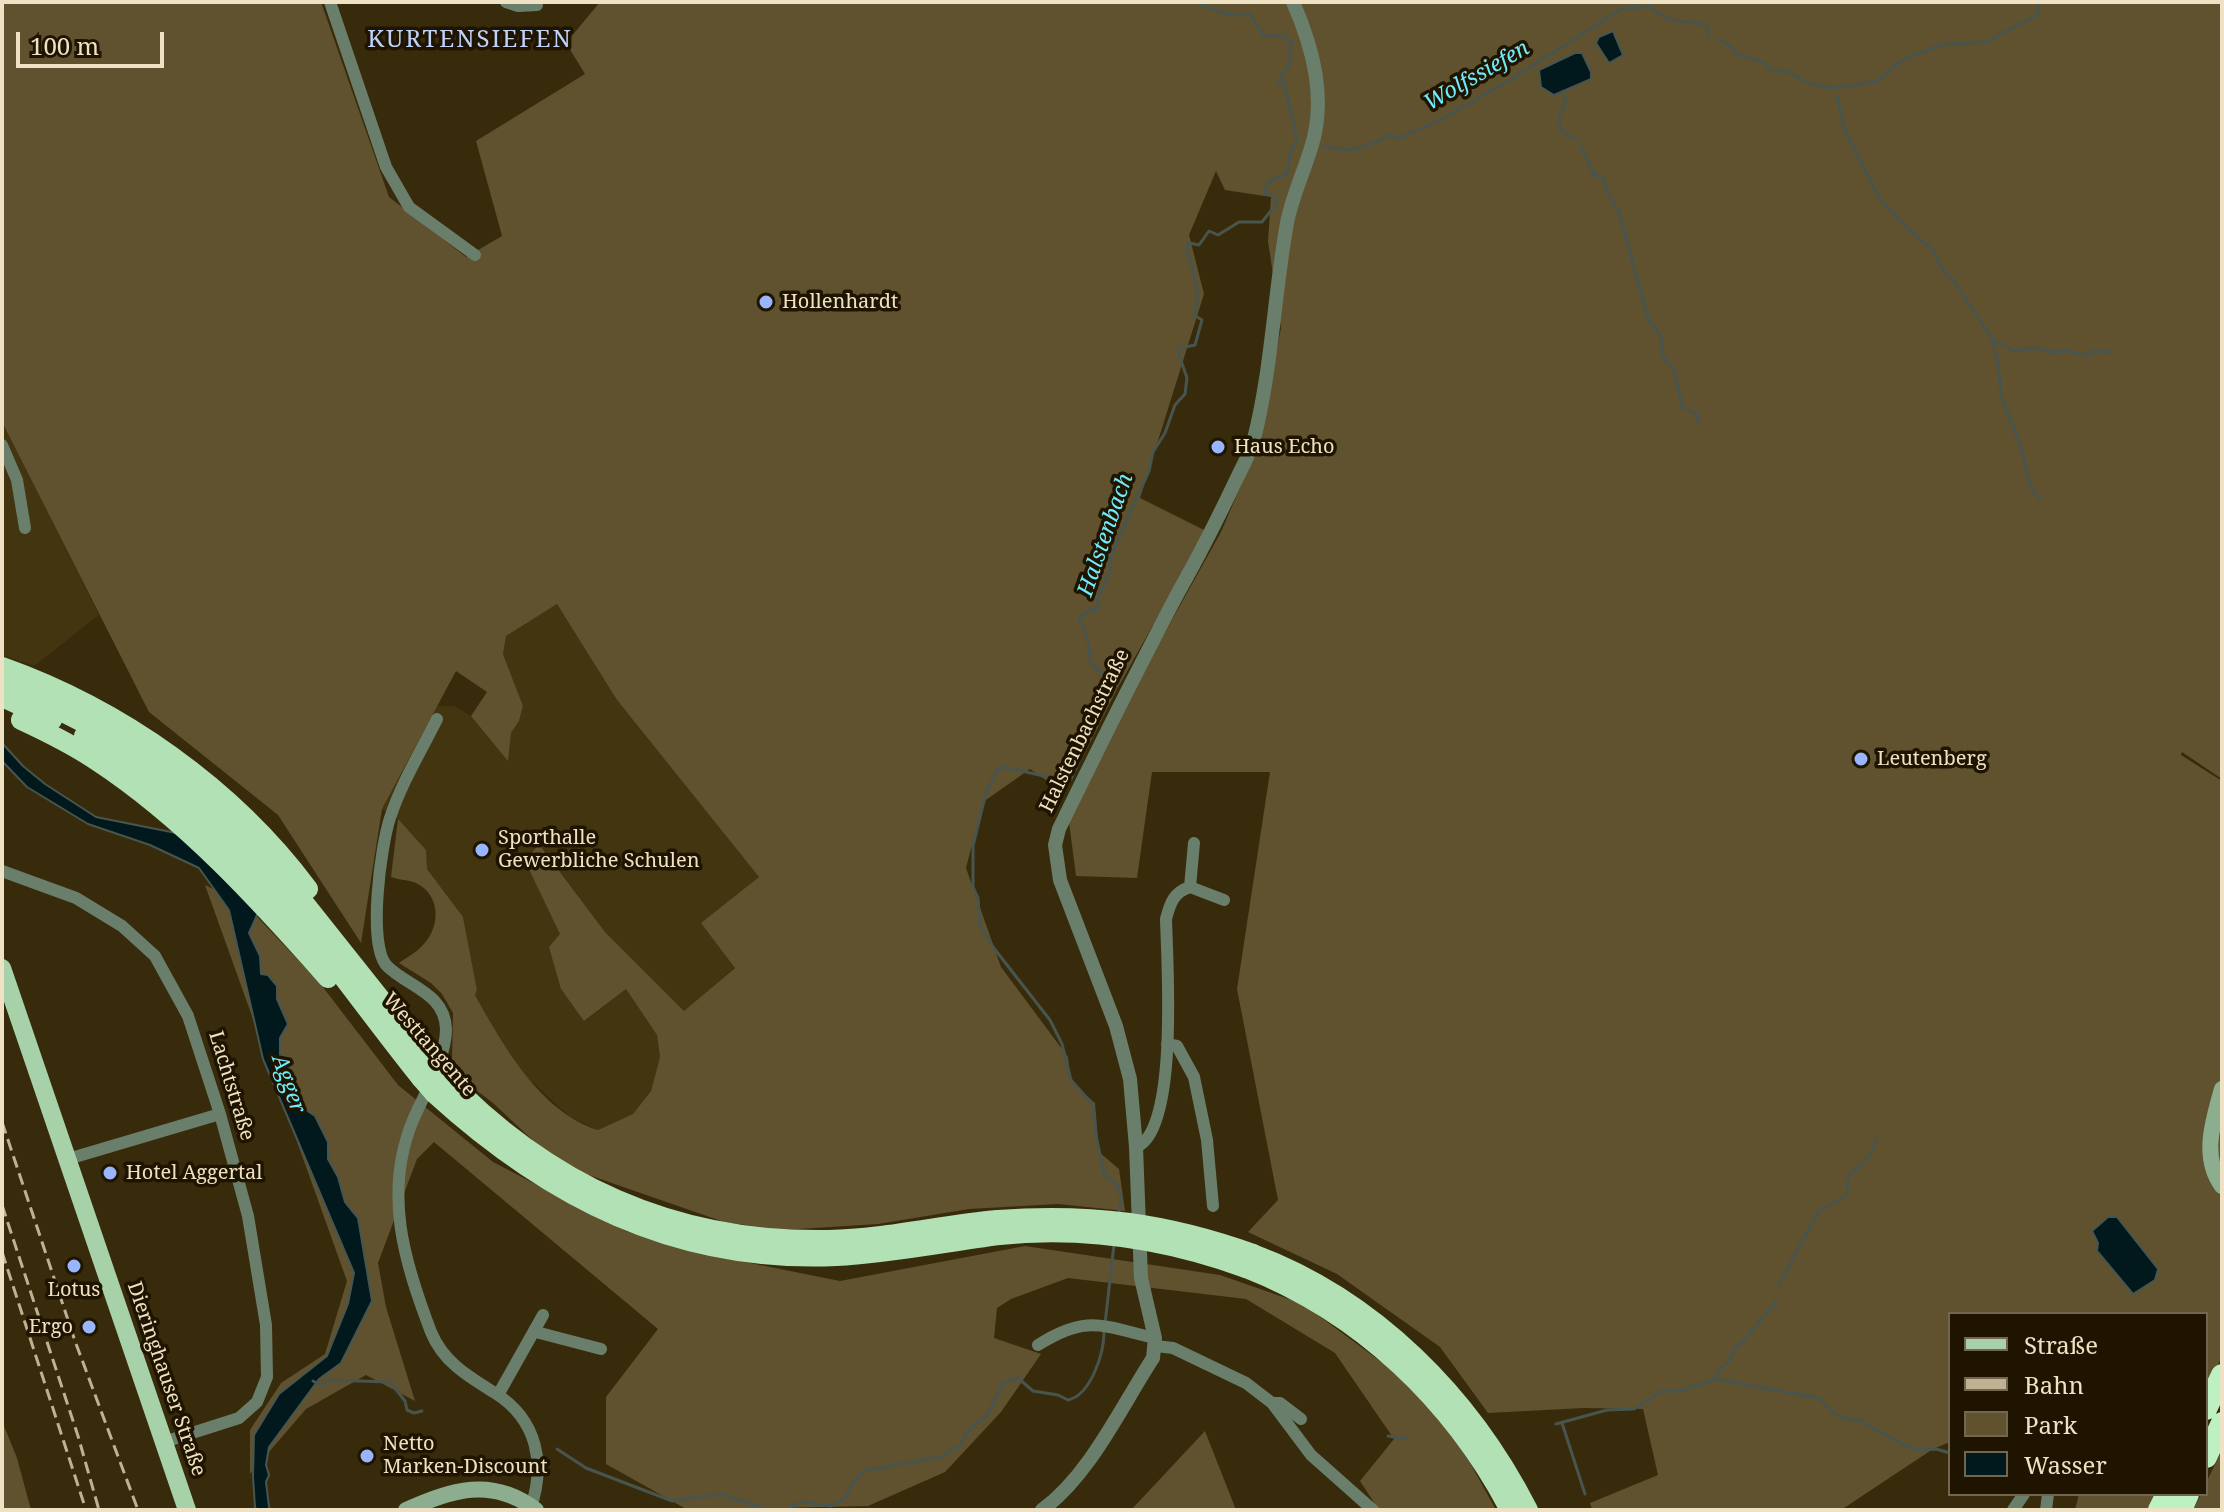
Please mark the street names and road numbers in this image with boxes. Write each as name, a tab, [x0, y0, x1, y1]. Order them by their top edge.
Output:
street label: Halstenbachstraße	[1035, 645, 1135, 817]
street label: Westtangente	[377, 988, 481, 1102]
street label: Lachtstraße	[203, 1028, 259, 1144]
street label: Dieringhauser Straße	[121, 1279, 211, 1479]

